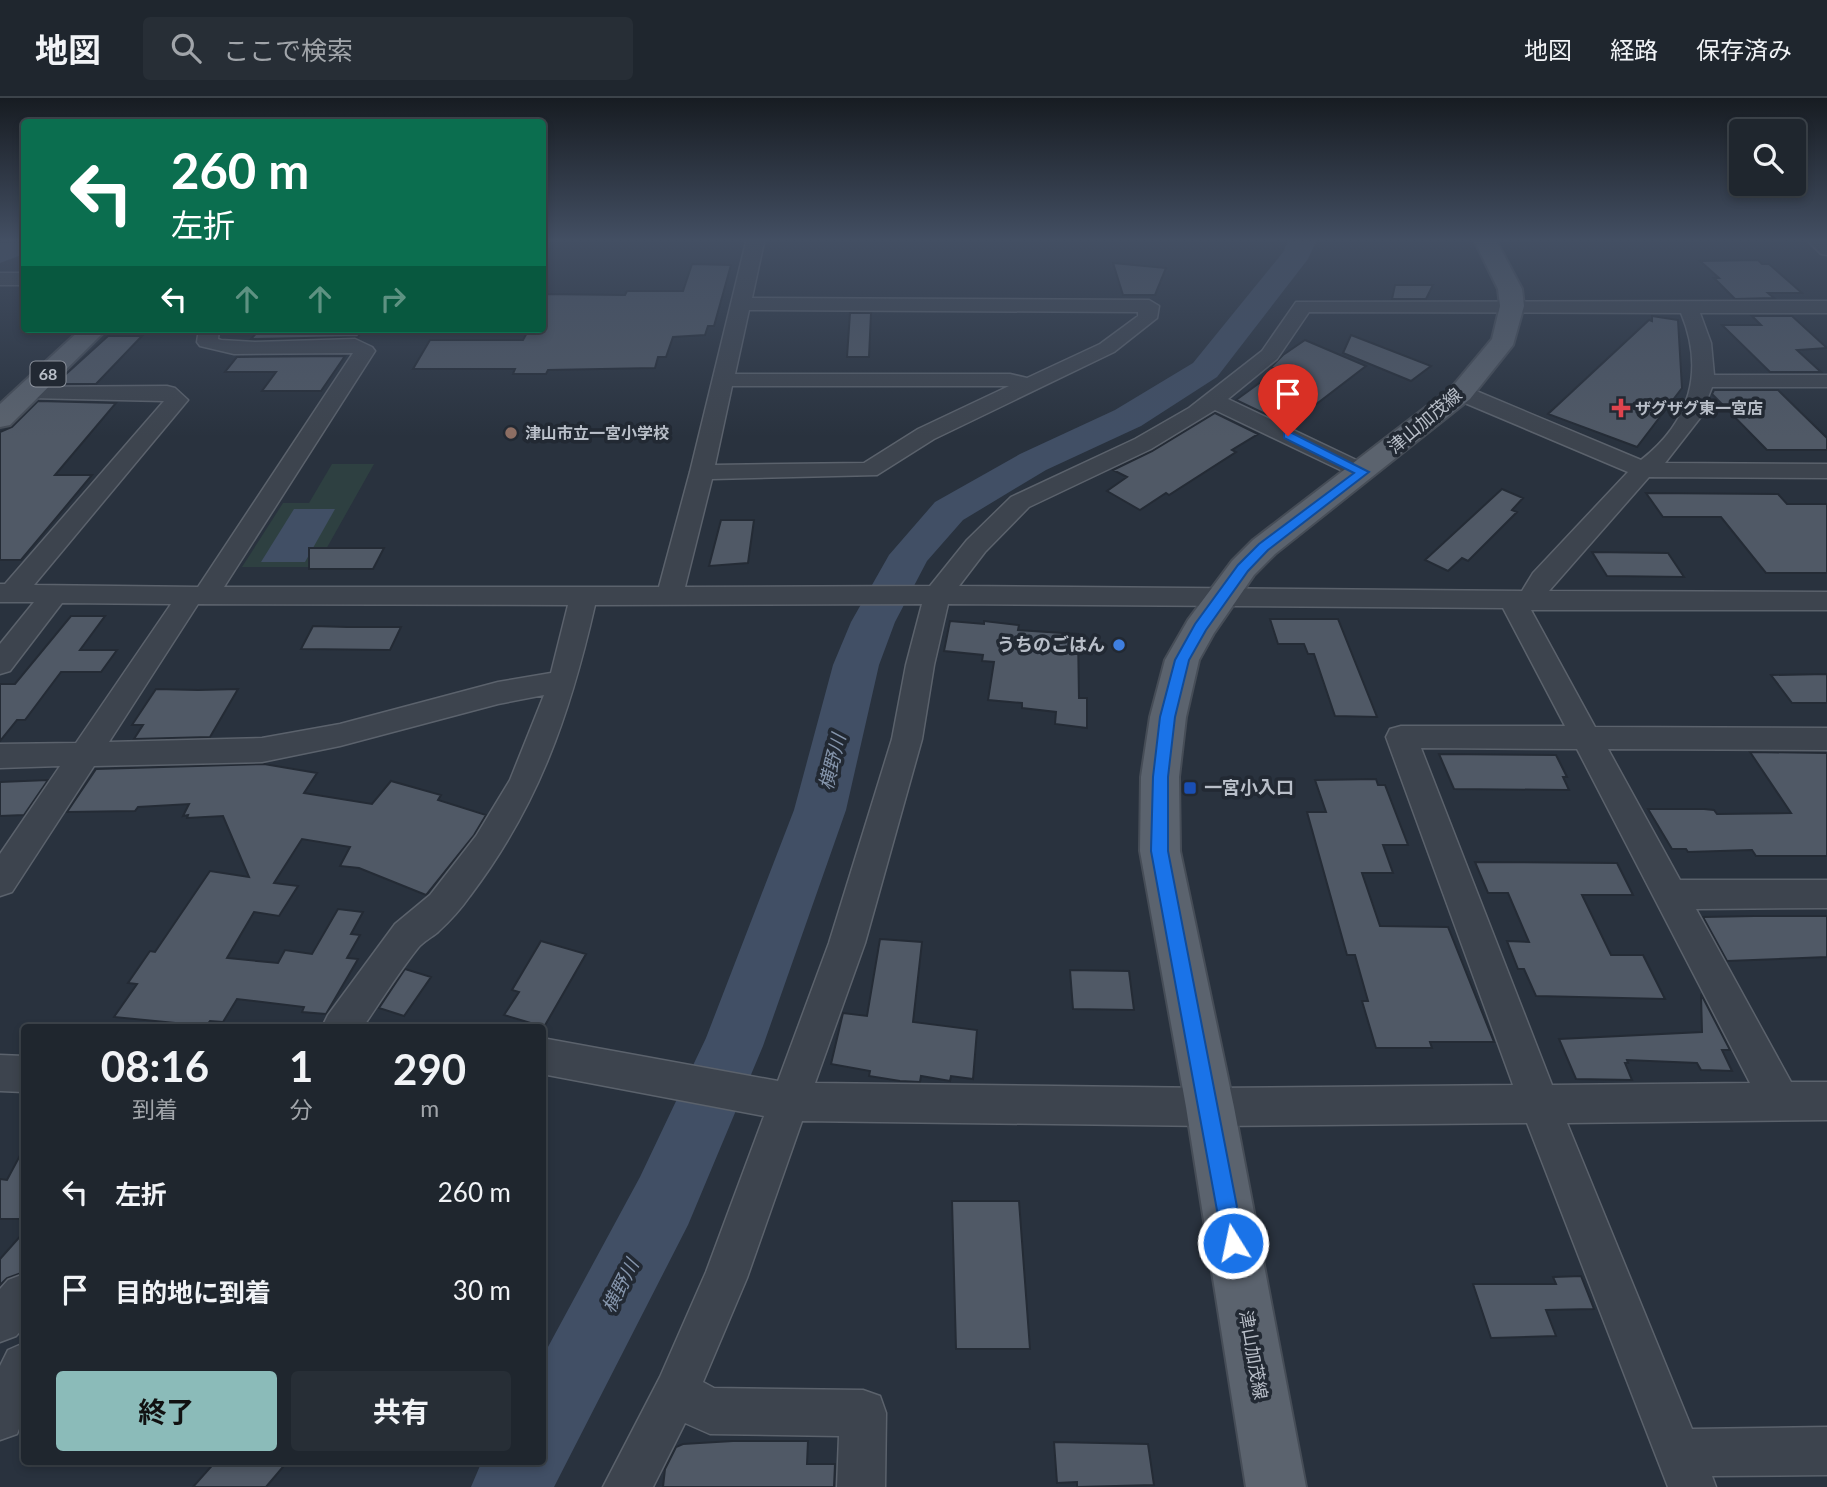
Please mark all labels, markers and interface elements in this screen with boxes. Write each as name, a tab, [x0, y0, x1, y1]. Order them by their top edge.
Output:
search box	[143, 17, 633, 80]
text: 地図	[35, 29, 101, 69]
icon: search	[167, 29, 205, 67]
text: ここで検索	[223, 34, 353, 66]
text: 地図	[1524, 35, 1572, 64]
text: 経路	[1610, 35, 1658, 64]
text: 保存済み	[1696, 35, 1792, 64]
map controls	[1729, 119, 1806, 196]
button: search	[1729, 119, 1806, 196]
text: 260 m	[171, 141, 309, 199]
icon: left	[56, 147, 147, 238]
text: 左折	[171, 205, 235, 244]
icon: left	[155, 280, 193, 318]
icon: ahead	[228, 280, 266, 318]
icon: ahead	[301, 280, 339, 318]
icon: right	[374, 280, 412, 318]
road number: 68	[30, 362, 66, 386]
pin	[1258, 364, 1318, 436]
icon: arrive	[1269, 375, 1307, 413]
street label: 津山加茂線	[1383, 383, 1466, 458]
place label: ザグザグ東一宮店	[1635, 398, 1763, 417]
marker: ザグザグ東一宮店	[1613, 400, 1629, 416]
place label: 津山市立一宮小学校	[525, 423, 669, 442]
marker: 津山市立一宮小学校	[503, 425, 519, 441]
place label: うちのごはん	[997, 633, 1105, 655]
marker: うちのごはん	[1111, 637, 1127, 653]
water label: 横野川	[813, 730, 850, 792]
place label: 一宮小入口	[1204, 776, 1294, 798]
marker: 一宮小入口	[1182, 780, 1198, 796]
text: 08:16	[101, 1041, 209, 1091]
text: 1	[289, 1041, 313, 1091]
text: 290	[393, 1044, 466, 1094]
text: m	[420, 1094, 439, 1122]
text: 到着	[132, 1095, 178, 1123]
text: 分	[290, 1095, 313, 1123]
icon: left	[56, 1173, 94, 1211]
text: 260 m	[438, 1176, 511, 1208]
text: 左折	[115, 1178, 167, 1210]
position arrow	[1196, 1206, 1270, 1280]
water label: 横野川	[596, 1253, 644, 1316]
icon: arrive	[56, 1271, 94, 1309]
text: 30 m	[453, 1274, 511, 1306]
text: 目的地に到着	[115, 1276, 271, 1308]
street label: 津山加茂線	[1235, 1309, 1273, 1401]
button: 終了	[56, 1371, 277, 1451]
button: 共有	[291, 1371, 511, 1451]

